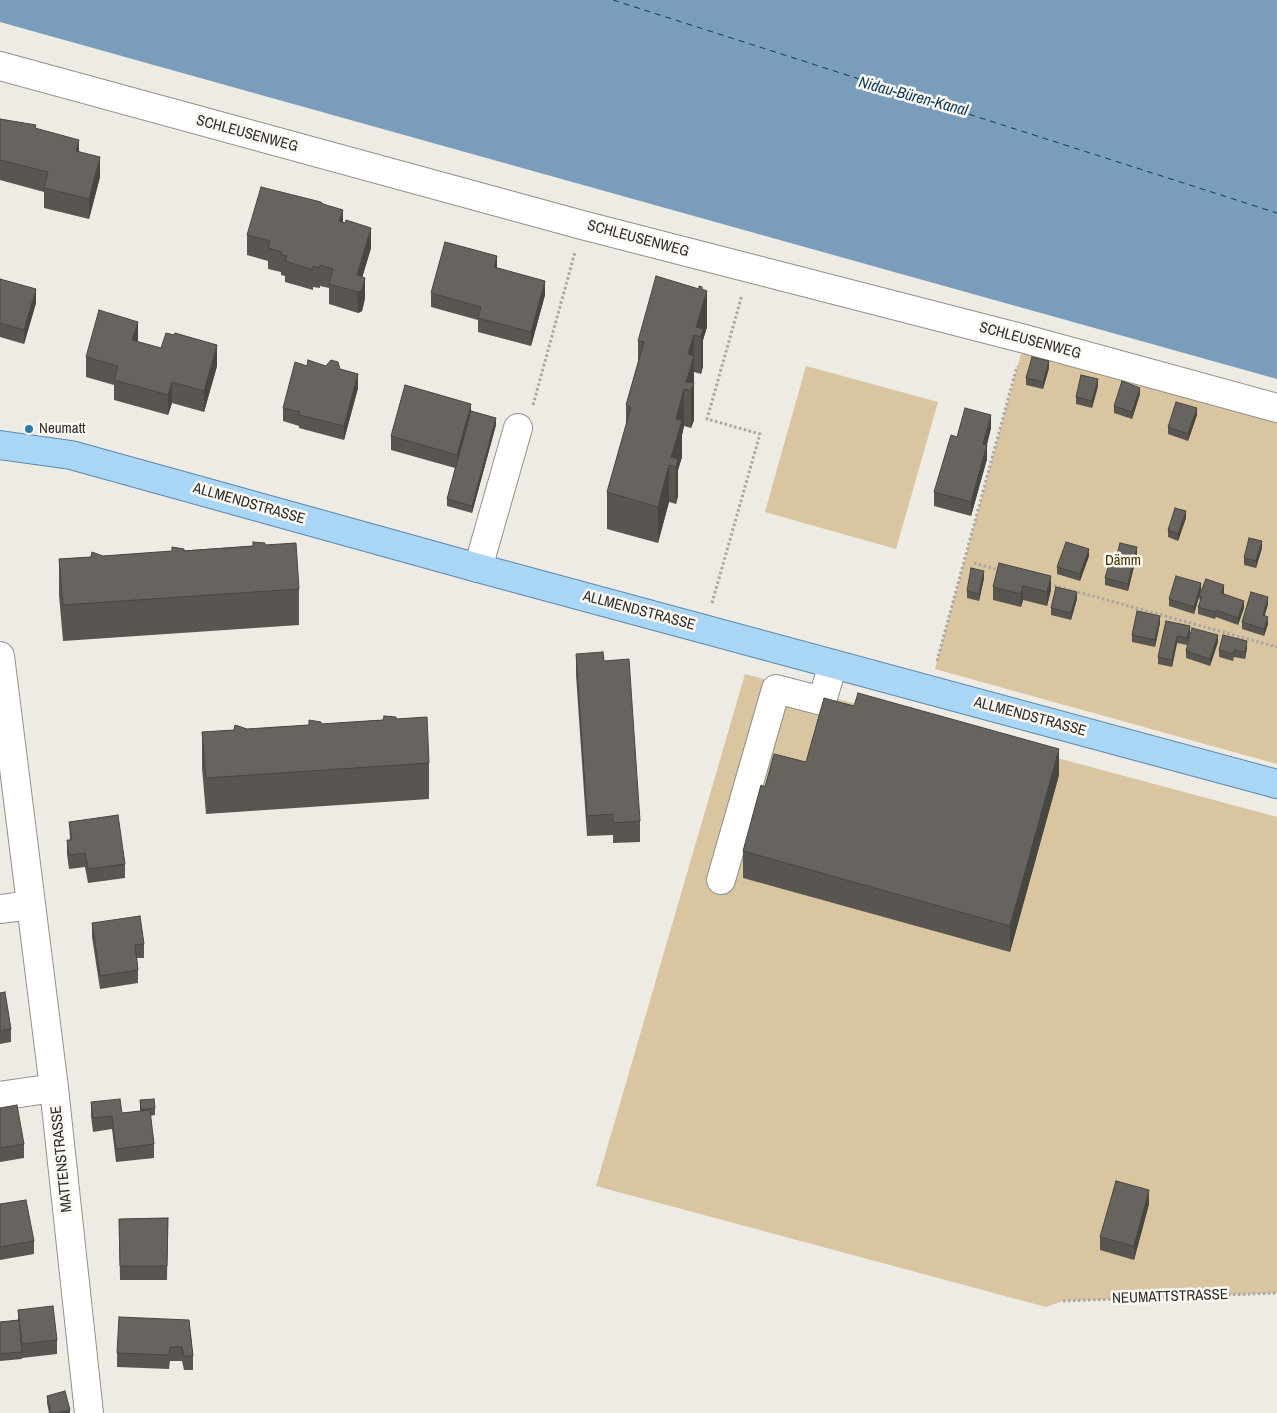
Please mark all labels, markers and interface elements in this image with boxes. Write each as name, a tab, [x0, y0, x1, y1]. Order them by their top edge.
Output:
water label: Nidau-Büren-Kanal	[856, 73, 970, 121]
street label: SCHLEUSENWEG	[194, 112, 300, 156]
street label: SCHLEUSENWEG	[585, 217, 691, 261]
street label: SCHLEUSENWEG	[977, 319, 1083, 363]
place label: Neumatt	[39, 420, 85, 438]
marker: Neumatt	[23, 423, 35, 435]
street label: ALLMENDSTRASSE	[191, 479, 307, 529]
park label: Dämm	[1105, 552, 1141, 570]
street label: ALLMENDSTRASSE	[581, 587, 697, 635]
street label: ALLMENDSTRASSE	[972, 693, 1088, 741]
street label: MATTENSTRASSE	[47, 1105, 77, 1213]
street label: NEUMATTSTRASSE	[1112, 1286, 1228, 1308]

